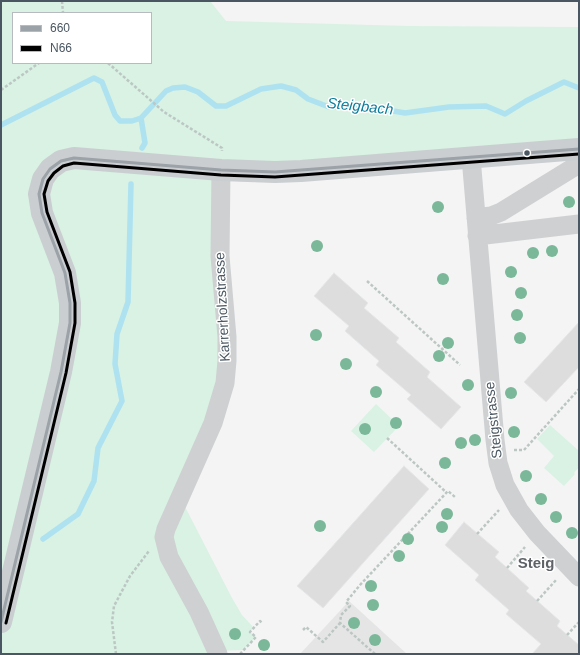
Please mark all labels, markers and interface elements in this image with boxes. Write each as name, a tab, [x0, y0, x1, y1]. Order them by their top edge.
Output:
legend	[12, 12, 152, 64]
text: 660	[50, 21, 70, 35]
text: N66	[50, 41, 72, 55]
water label: Steigbach	[326, 95, 394, 119]
unlabelled marker	[522, 148, 532, 158]
street label: Karrerholzstrasse	[212, 252, 234, 362]
street label: Steigstrasse	[482, 381, 506, 459]
district label: Steig	[518, 555, 554, 573]

